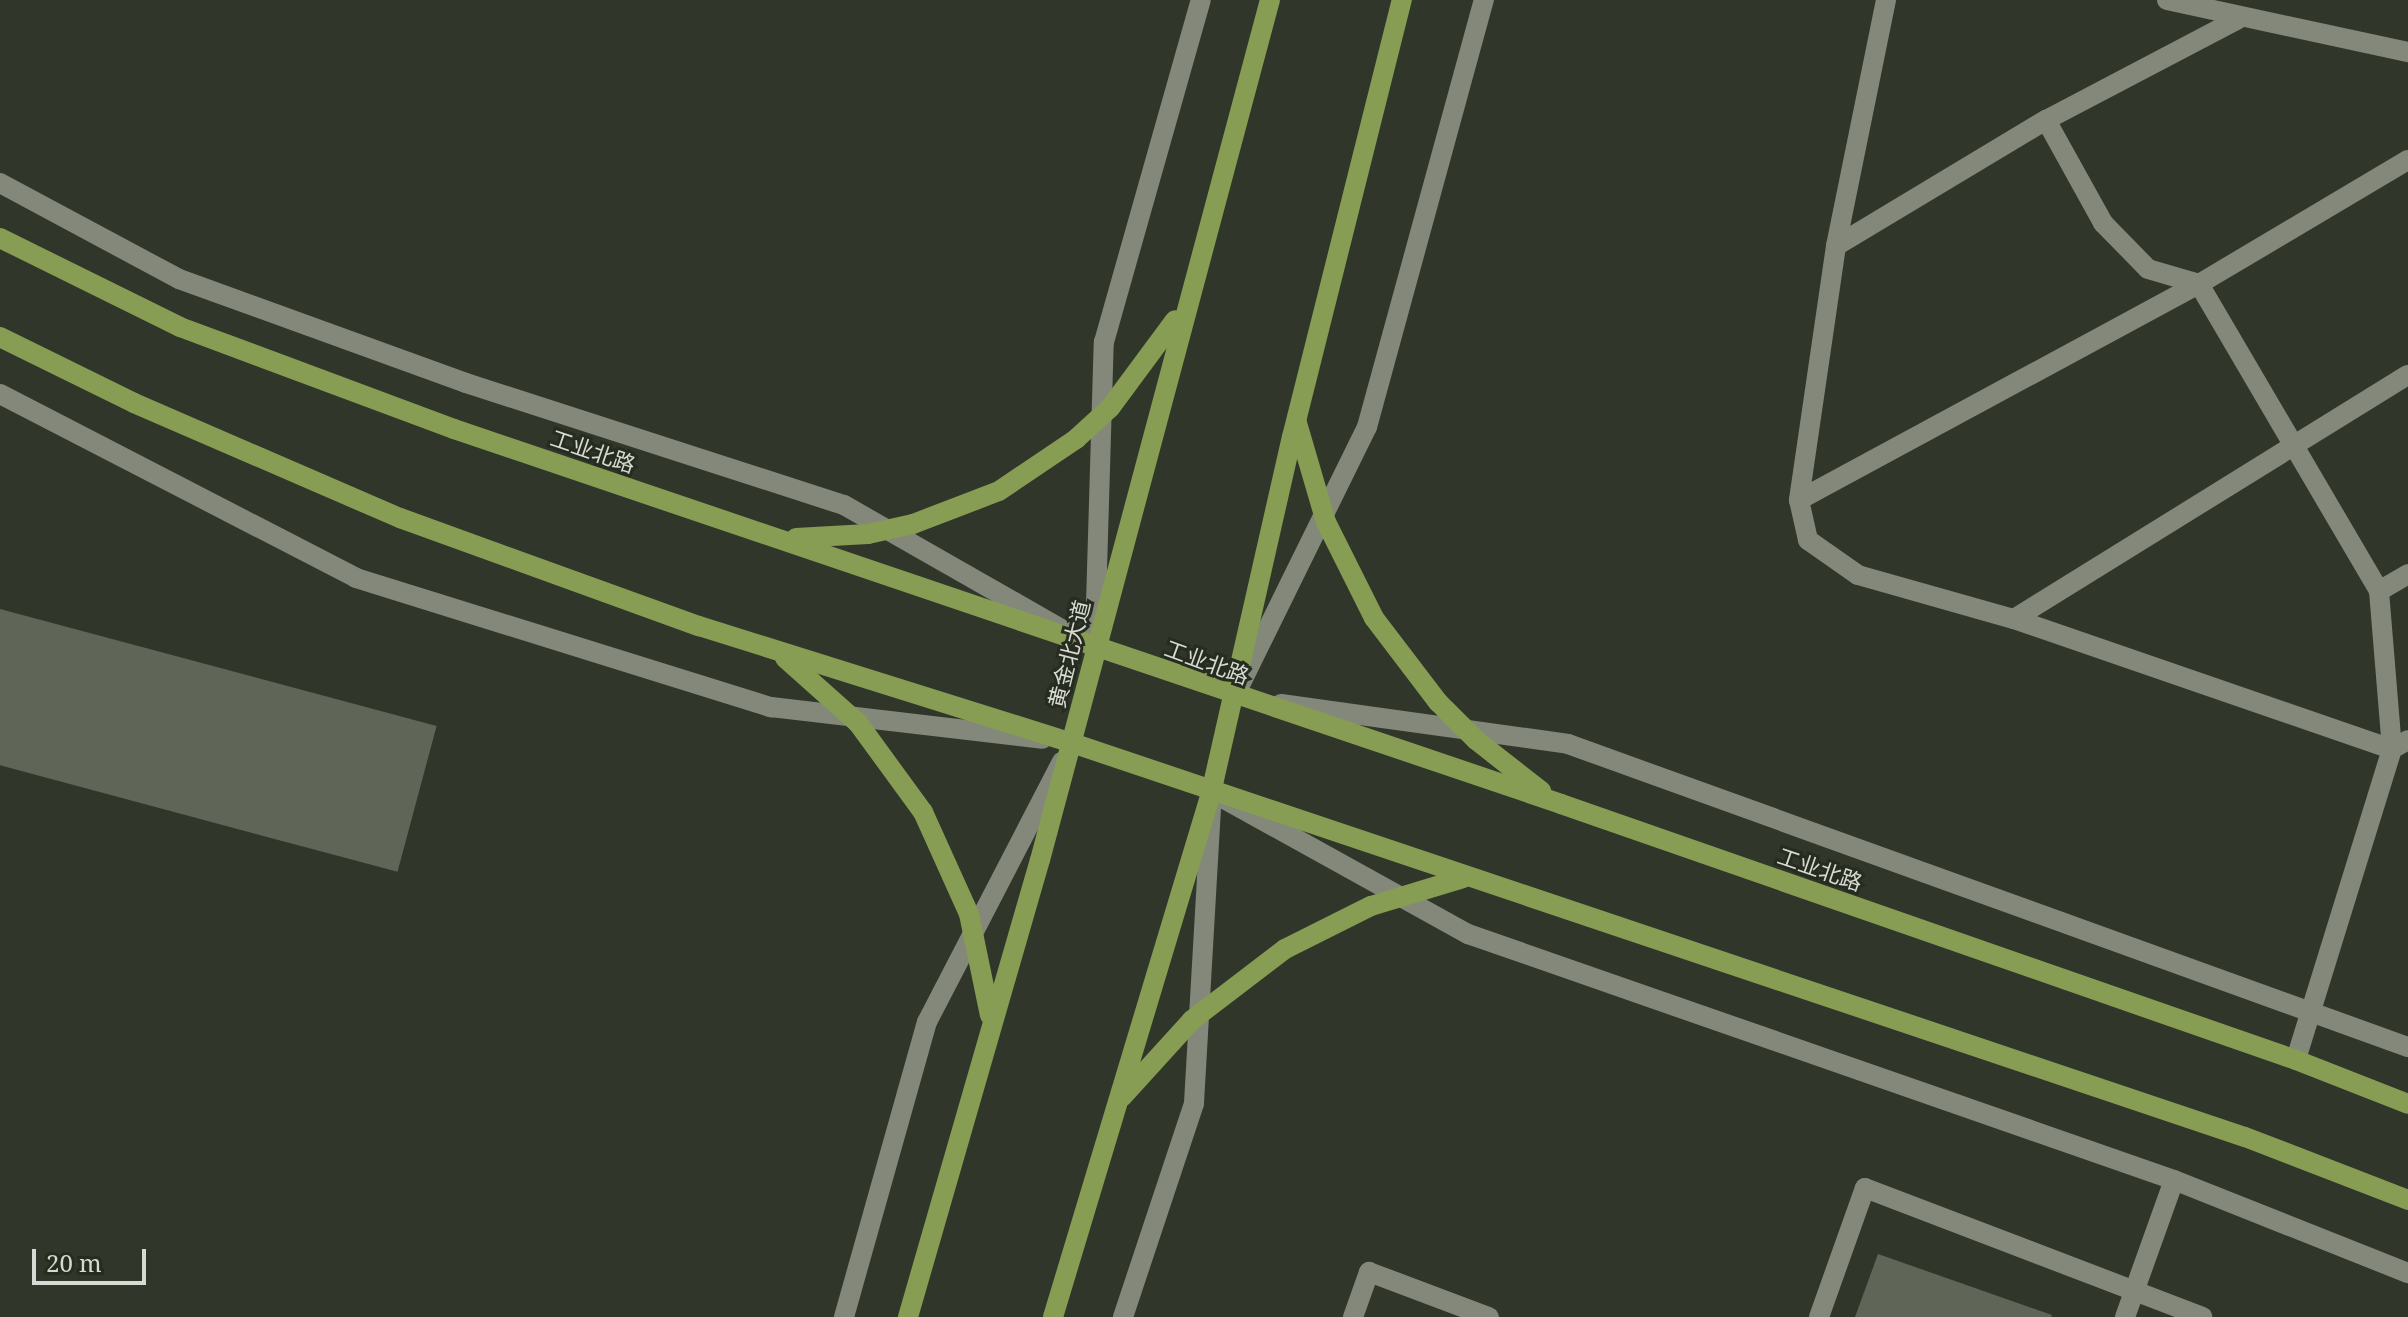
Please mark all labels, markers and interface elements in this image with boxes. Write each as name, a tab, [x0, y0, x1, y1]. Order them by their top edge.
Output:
street label: 工业北路	[547, 424, 639, 478]
street label: 黄金北大道	[1043, 597, 1095, 711]
street label: 工业北路	[1161, 635, 1253, 689]
street label: 工业北路	[1774, 842, 1866, 896]
scale bar	[36, 1233, 150, 1283]
text: 20 m	[46, 1246, 102, 1279]

